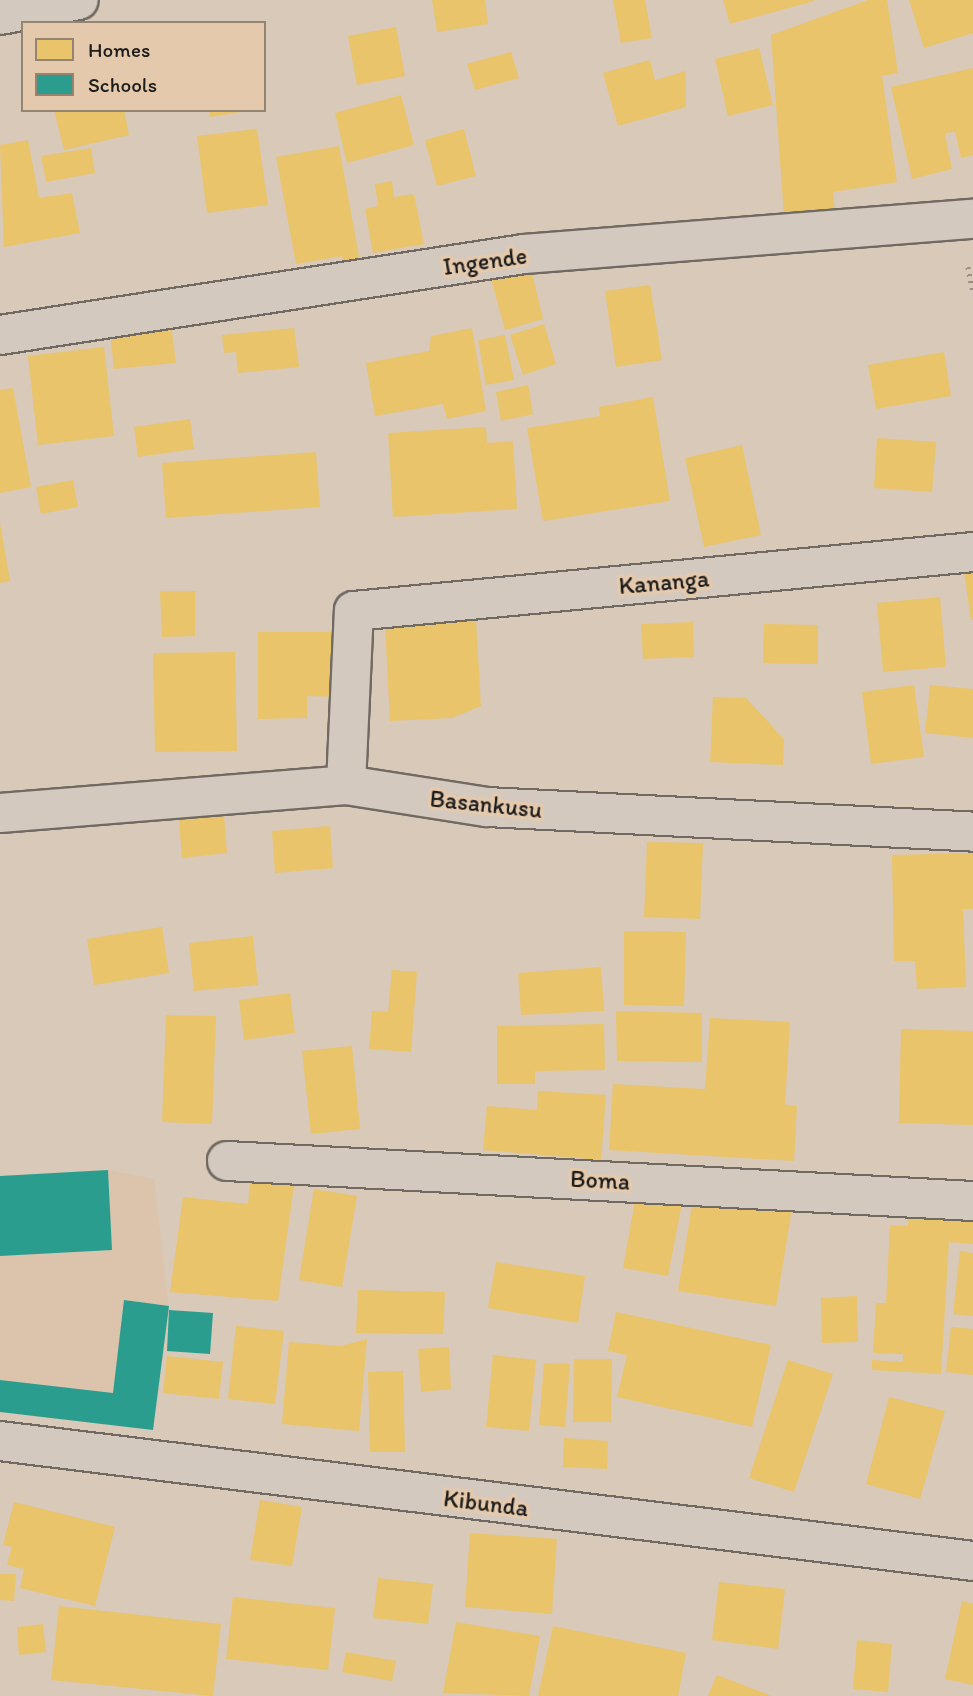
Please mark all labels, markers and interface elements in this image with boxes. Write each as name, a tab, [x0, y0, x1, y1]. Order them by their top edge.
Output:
legend	[21, 21, 266, 112]
text: Homes	[88, 37, 150, 62]
text: Schools	[88, 72, 157, 97]
street label: Ingende	[441, 241, 529, 281]
street label: Kananga	[618, 564, 710, 600]
street label: Basankusu	[428, 784, 544, 824]
street label: Boma	[569, 1164, 631, 1196]
street label: Kibunda	[442, 1484, 530, 1522]

